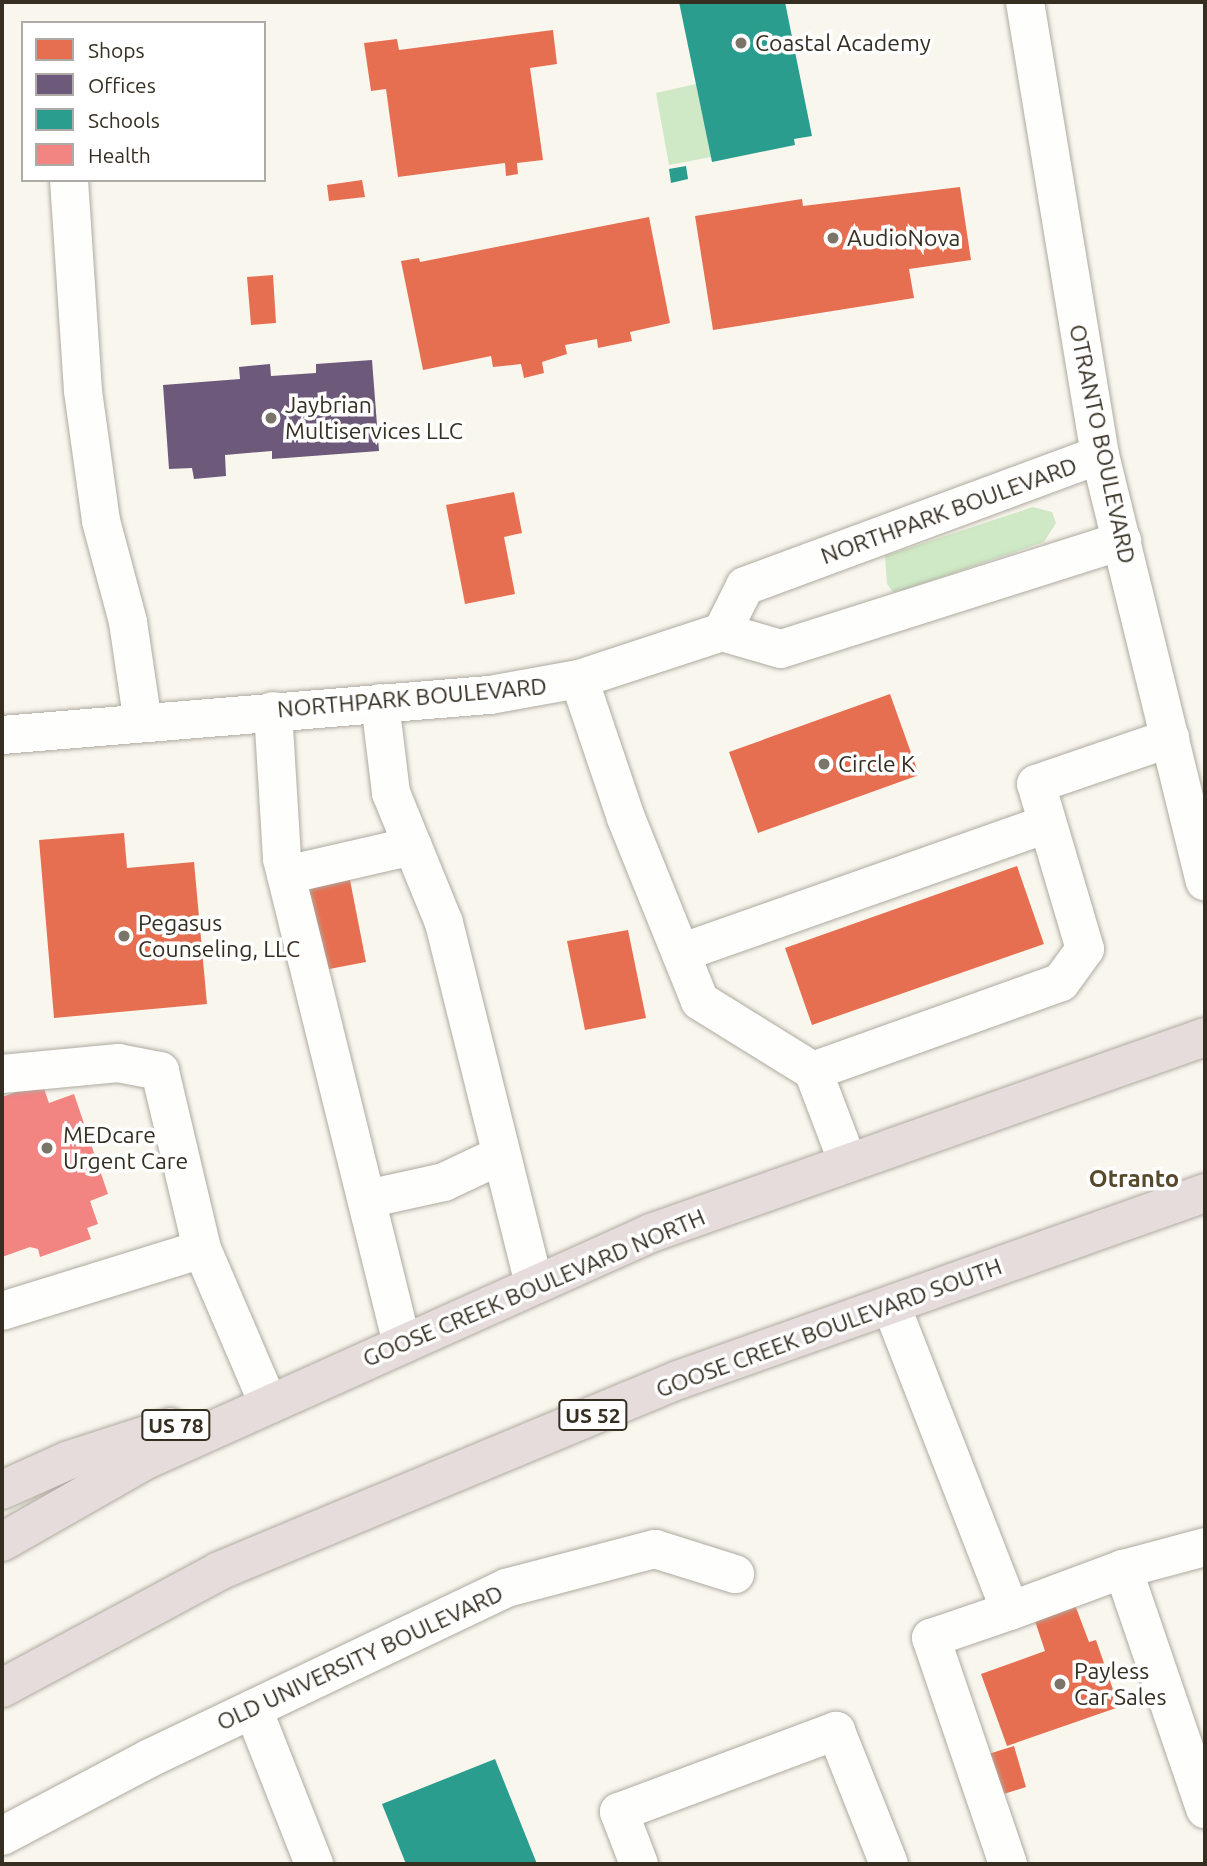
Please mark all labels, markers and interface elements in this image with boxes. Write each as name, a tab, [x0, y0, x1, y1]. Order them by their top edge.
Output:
legend	[21, 21, 266, 182]
place label: Coastal Academy	[755, 29, 931, 57]
marker: Coastal Academy	[733, 35, 749, 51]
text: Shops	[88, 38, 145, 62]
text: Offices	[88, 73, 156, 97]
text: Schools	[88, 108, 160, 132]
text: Health	[88, 143, 151, 167]
place label: AudioNova	[847, 224, 960, 252]
marker: AudioNova	[825, 230, 841, 246]
street label: OTRANTO BOULEVARD	[1063, 322, 1141, 566]
place label: Jaybrian Multiservices LLC	[285, 391, 463, 445]
marker: Jaybrian Multiservices LLC	[263, 410, 279, 426]
street label: NORTHPARK BOULEVARD	[817, 452, 1081, 570]
street label: NORTHPARK BOULEVARD	[276, 672, 548, 724]
place label: Circle K	[838, 750, 915, 778]
marker: Circle K	[816, 756, 832, 772]
place label: Pegasus Counseling, LLC	[138, 909, 300, 963]
marker: Pegasus Counseling, LLC	[116, 928, 132, 944]
place label: MEDcare Urgent Care	[63, 1121, 188, 1175]
marker: MEDcare Urgent Care	[37, 1138, 57, 1158]
district label: Otranto	[1089, 1165, 1179, 1193]
street label: GOOSE CREEK BOULEVARD NORTH	[359, 1203, 709, 1373]
street label: GOOSE CREEK BOULEVARD SOUTH	[652, 1252, 1006, 1404]
road number: US 52	[558, 1398, 628, 1432]
road number: US 78	[141, 1408, 211, 1442]
street label: OLD UNIVERSITY BOULEVARD	[212, 1579, 508, 1737]
place label: Payless Car Sales	[1074, 1657, 1167, 1711]
marker: Payless Car Sales	[1052, 1676, 1068, 1692]

